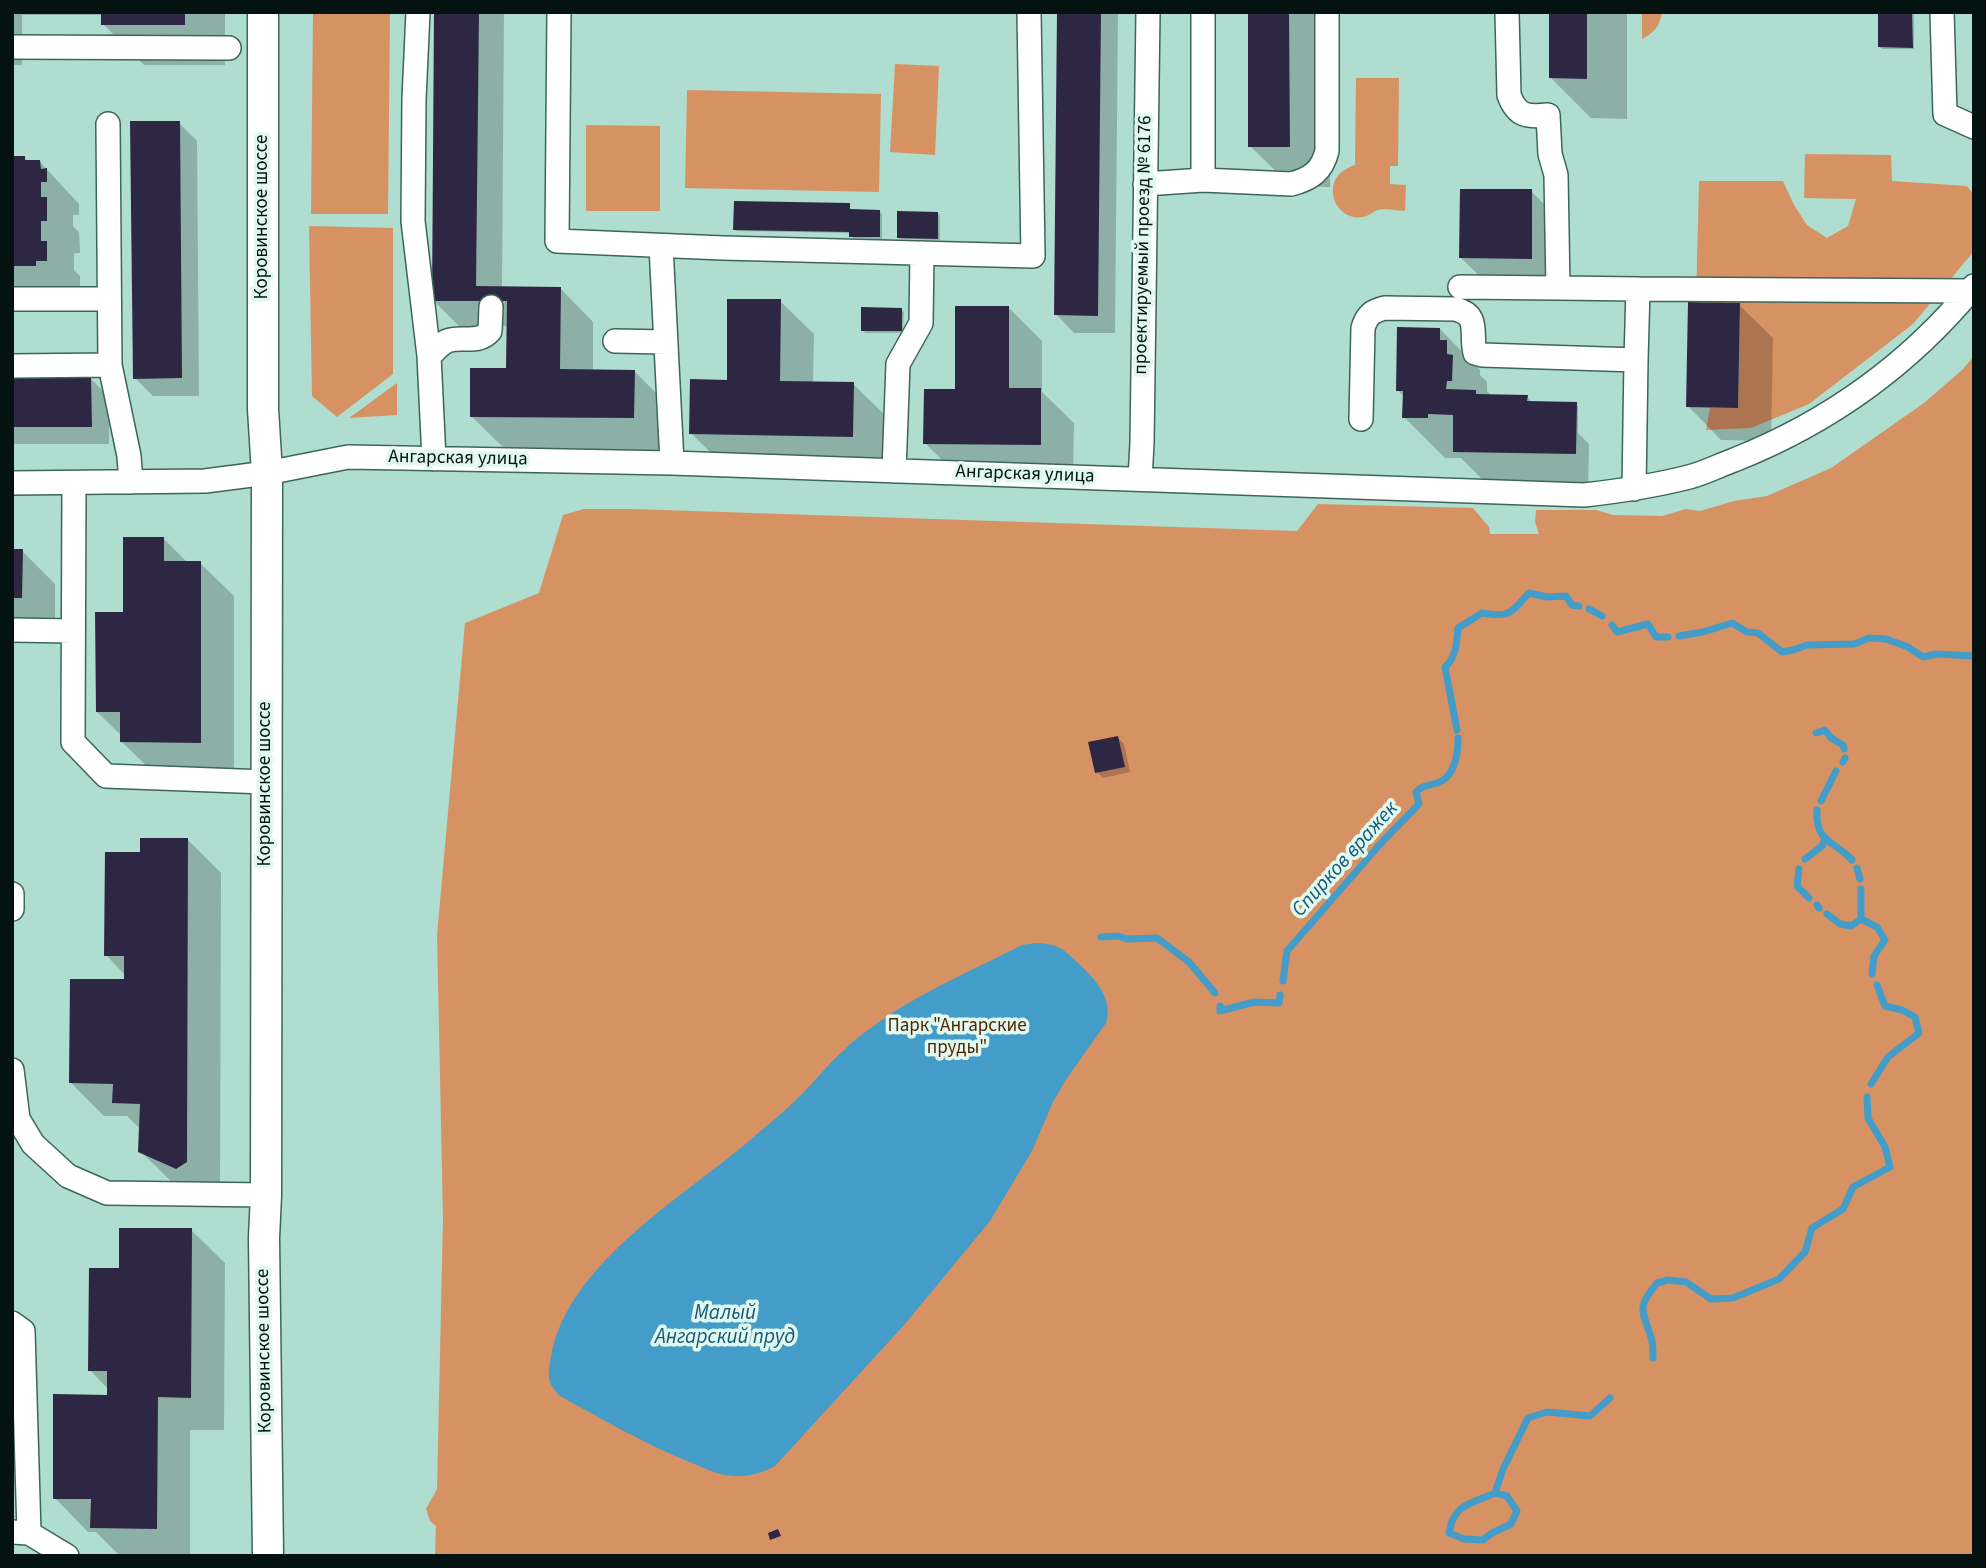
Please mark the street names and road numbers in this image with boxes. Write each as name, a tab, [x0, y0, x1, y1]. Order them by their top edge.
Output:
street label: проектируемый проезд № 6176	[1130, 115, 1158, 375]
street label: Коровинское шоссе	[252, 135, 274, 299]
street label: Ангарская улица	[388, 446, 528, 472]
street label: Ангарская улица	[955, 461, 1095, 489]
street label: Коровинское шоссе	[255, 702, 277, 866]
street label: Коровинское шоссе	[252, 1268, 278, 1434]

